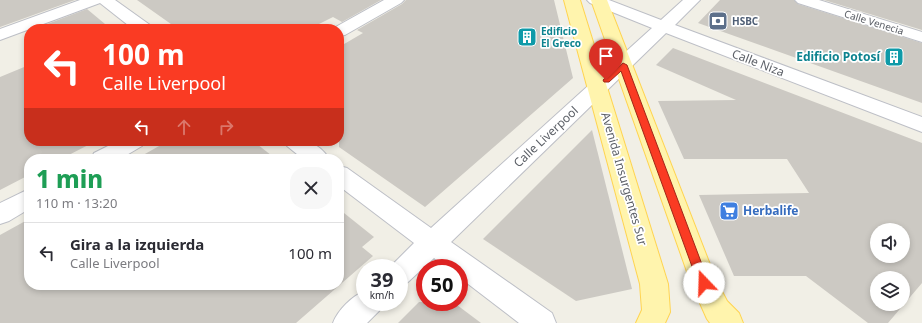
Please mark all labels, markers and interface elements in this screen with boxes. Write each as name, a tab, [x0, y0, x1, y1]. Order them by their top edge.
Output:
street label: Calle Venecia	[843, 6, 905, 38]
bank icon: HSBC	[707, 10, 729, 32]
place label: HSBC	[732, 14, 759, 28]
place label: Edificio El Greco	[541, 24, 581, 50]
building icon: Edificio El Greco	[516, 26, 538, 48]
text: 100 m	[102, 35, 185, 73]
pin	[589, 39, 623, 80]
icon: left	[36, 40, 88, 92]
icon: arrive	[595, 45, 617, 67]
street label: Calle Niza	[729, 45, 787, 80]
building icon: Edificio Potosí	[883, 46, 905, 68]
place label: Edificio Potosí	[796, 48, 881, 65]
text: Calle Liverpool	[102, 71, 226, 95]
street label: Calle Liverpool	[510, 102, 582, 171]
street label: Avenida Insurgentes Sur	[597, 110, 652, 248]
icon: left	[131, 116, 153, 138]
icon: ahead	[173, 116, 195, 138]
icon: right	[215, 116, 237, 138]
text: 1 min	[36, 162, 103, 195]
button: close	[290, 167, 332, 209]
text: 110 m · 13:20	[36, 194, 117, 212]
supermarket icon: Herbalife	[718, 200, 740, 222]
place label: Herbalife	[743, 202, 798, 219]
map controls	[870, 223, 910, 311]
button: sound	[870, 223, 910, 263]
text: Gira a la izquierda	[70, 234, 204, 254]
icon: left	[36, 242, 58, 264]
text: 100 m	[288, 243, 332, 263]
text: Calle Liverpool	[70, 254, 159, 272]
speed limit sign: 50	[416, 259, 468, 311]
position arrow	[683, 262, 725, 304]
text: 39	[371, 266, 393, 293]
button: layers	[870, 271, 910, 311]
text: km/h	[370, 288, 394, 302]

